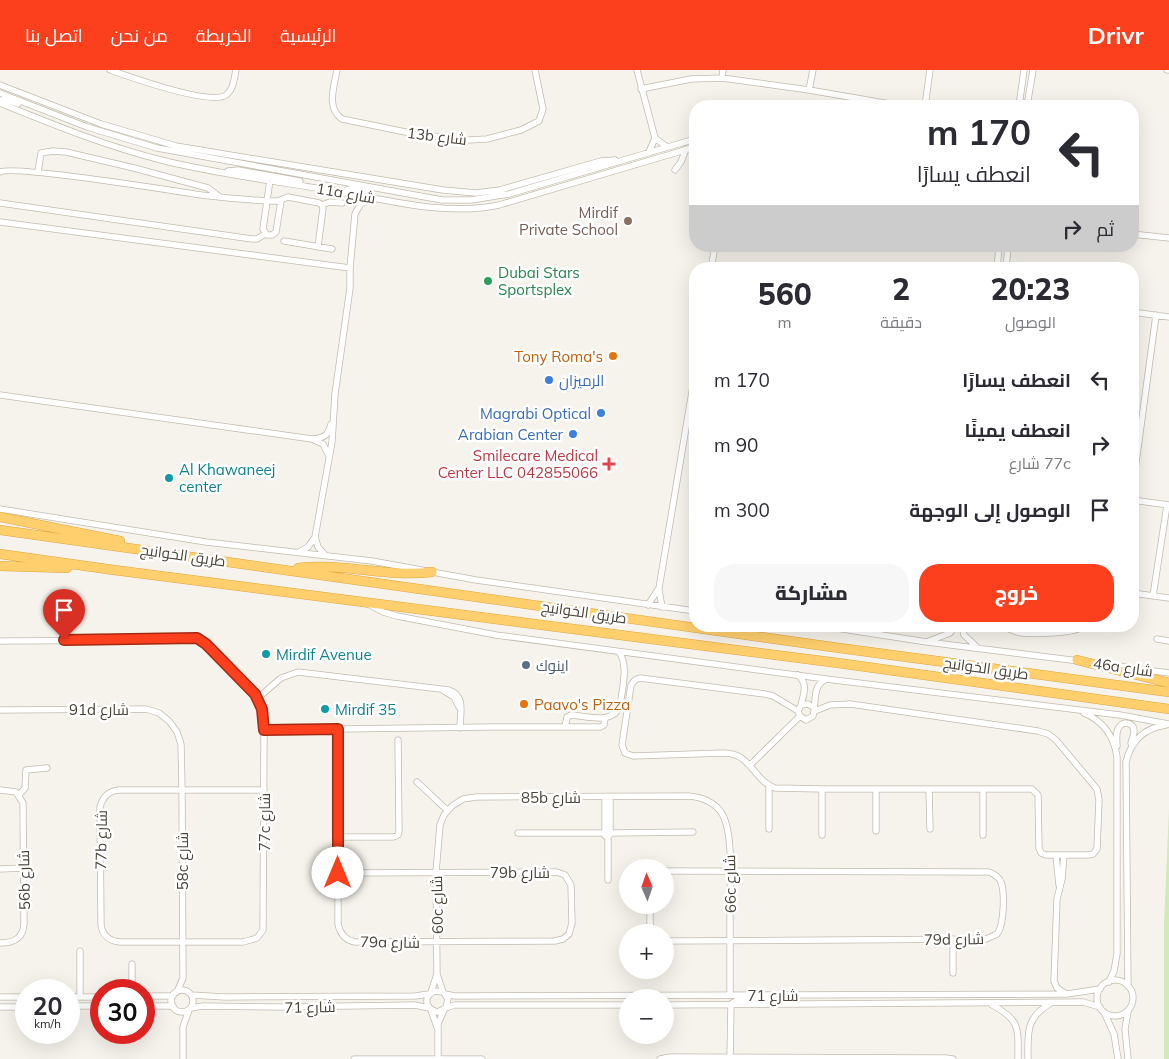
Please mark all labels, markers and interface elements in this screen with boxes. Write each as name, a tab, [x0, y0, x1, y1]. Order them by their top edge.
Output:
text: Drivr	[1088, 20, 1144, 50]
text: اتصل بنا	[25, 24, 83, 47]
text: من نحن	[111, 24, 168, 47]
text: الخريطة	[196, 24, 252, 47]
text: الرئيسية	[280, 24, 336, 47]
text: 170 m	[927, 110, 1031, 154]
icon: left	[1049, 120, 1114, 185]
street label: 13b شارع	[406, 123, 468, 151]
text: انعطف يسارًا	[917, 160, 1031, 188]
street label: 11a شارع	[314, 178, 377, 210]
place label: Mirdif Private School	[519, 203, 619, 239]
marker: Mirdif Private School	[622, 215, 634, 227]
icon: right	[1058, 215, 1086, 243]
text: ثم	[1096, 217, 1114, 241]
place label: Dubai Stars Sportsplex	[498, 263, 580, 299]
text: 2	[892, 270, 910, 308]
text: 20:23	[991, 270, 1070, 308]
marker: Dubai Stars Sportsplex	[482, 275, 494, 287]
text: 560	[758, 275, 812, 313]
text: m	[778, 312, 792, 332]
text: دقيقة	[880, 312, 922, 332]
text: الوصول	[1005, 312, 1056, 332]
place label: Tony Roma's	[514, 347, 603, 366]
marker: Tony Roma's	[607, 350, 619, 362]
icon: left	[1086, 366, 1114, 394]
text: 170 m	[714, 368, 770, 392]
text: انعطف يسارًا	[962, 368, 1071, 392]
place label: الرميزان	[559, 371, 604, 391]
marker: الرميزان	[543, 374, 555, 386]
place label: Magrabi Optical	[480, 404, 591, 423]
marker: Magrabi Optical	[595, 407, 607, 419]
text: انعطف يمينًا	[965, 418, 1071, 442]
place label: Arabian Center	[458, 425, 564, 444]
marker: Arabian Center	[567, 428, 579, 440]
icon: right	[1086, 431, 1114, 459]
text: 90 m	[714, 433, 758, 457]
place label: Smilecare Medical Center LLC 042855066	[438, 446, 598, 482]
text: 77c شارع	[1009, 453, 1071, 473]
marker: Smilecare Medical Center LLC 042855066	[602, 457, 616, 471]
place label: Al Khawaneej center	[179, 460, 275, 496]
marker: Al Khawaneej center	[163, 472, 175, 484]
icon: arrive	[1086, 496, 1114, 524]
text: 300 m	[714, 498, 770, 522]
text: الوصول إلى الوجهة	[909, 498, 1071, 522]
street label: طريق الخوانيج	[139, 540, 227, 572]
button: مشاركة	[714, 564, 909, 622]
button: خروج	[919, 564, 1114, 622]
pin	[43, 589, 85, 640]
icon: arrive	[50, 596, 78, 624]
street label: طريق الخوانيج	[540, 597, 628, 629]
place label: Mirdif Avenue	[276, 645, 372, 664]
marker: Mirdif Avenue	[260, 648, 272, 660]
street label: طريق الخوانيج	[942, 653, 1030, 685]
street label: 46a شارع	[1092, 653, 1154, 683]
place label: اينوك	[536, 656, 569, 675]
marker: اينوك	[520, 659, 532, 671]
place label: Paavo's Pizza	[534, 695, 630, 714]
marker: Paavo's Pizza	[518, 698, 530, 710]
street label: 91d شارع	[69, 700, 129, 721]
place label: Mirdif 35	[335, 700, 396, 719]
marker: Mirdif 35	[319, 703, 331, 715]
street label: 85b شارع	[521, 788, 581, 809]
street label: 77c شارع	[255, 793, 276, 851]
street label: 77b شارع	[91, 810, 113, 870]
street label: 58c شارع	[173, 832, 194, 890]
position arrow	[311, 846, 363, 898]
street label: 56b شارع	[14, 850, 36, 910]
street label: 66c شارع	[720, 855, 742, 913]
north arrow	[619, 859, 674, 914]
map controls	[619, 859, 674, 1044]
street label: 79b شارع	[490, 863, 550, 884]
street label: 60c شارع	[427, 876, 449, 934]
button: +	[619, 924, 674, 979]
street label: 79d شارع	[924, 929, 984, 951]
street label: 79a شارع	[360, 932, 420, 954]
speed limit sign: 30	[90, 979, 155, 1044]
street label: شارع 71	[748, 986, 799, 1007]
button: −	[619, 989, 674, 1044]
text: 20	[32, 990, 63, 1021]
street label: شارع 71	[284, 997, 336, 1019]
text: km/h	[34, 1016, 61, 1031]

